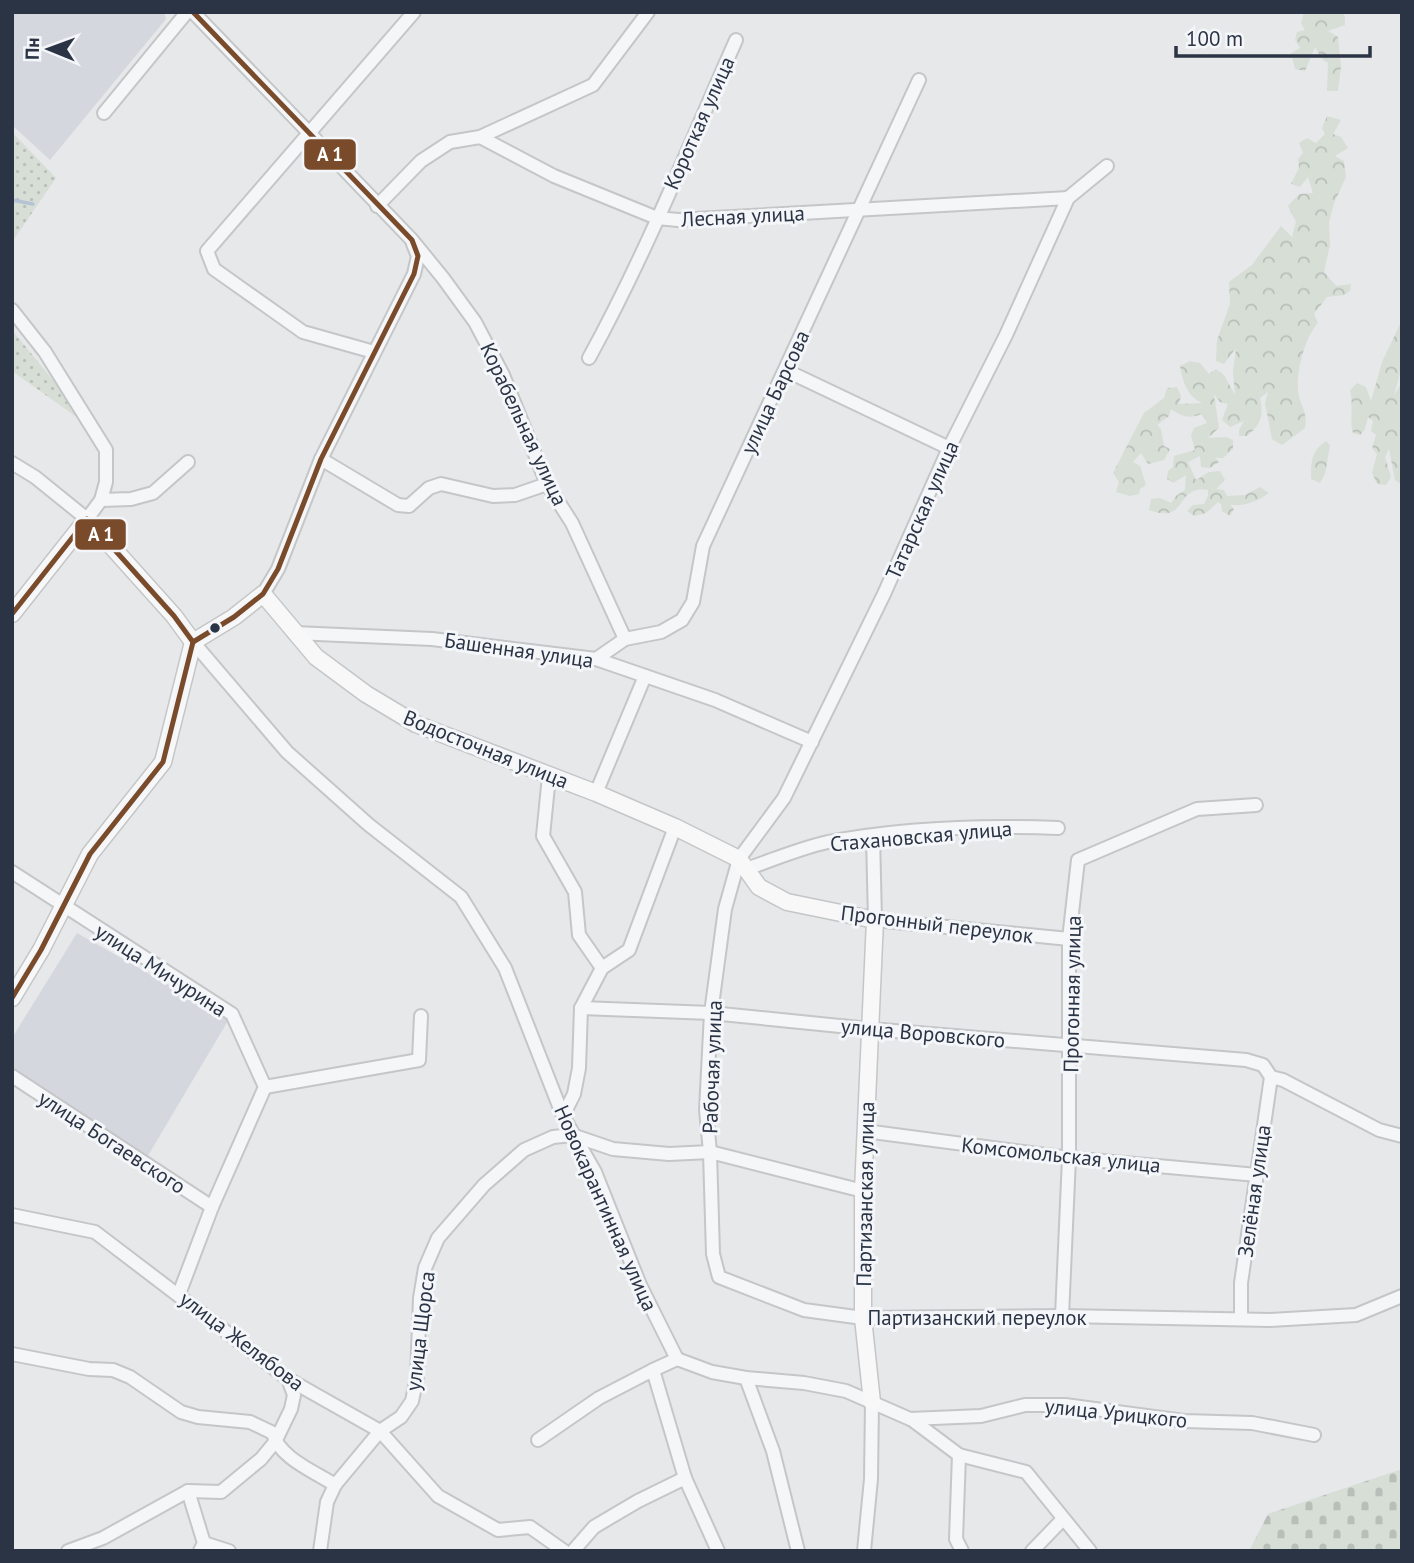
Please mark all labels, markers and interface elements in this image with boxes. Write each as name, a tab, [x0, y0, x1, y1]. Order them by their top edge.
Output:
north arrow	[14, 14, 84, 84]
scale bar	[1176, 14, 1370, 58]
text: 100 m	[1186, 25, 1243, 52]
text: Пн	[20, 37, 44, 60]
street label: Короткая улица	[658, 52, 740, 194]
line badge: A 1	[303, 138, 357, 171]
text: A 1	[317, 142, 343, 166]
street label: Лесная улица	[679, 199, 806, 233]
street label: улица Барсова	[735, 326, 815, 458]
street label: Корабельная улица	[474, 338, 574, 510]
street label: Татарская улица	[879, 437, 965, 583]
line badge: A 1	[74, 518, 127, 551]
text: A 1	[88, 522, 114, 546]
unlabelled marker	[208, 621, 222, 635]
street label: Башенная улица	[443, 626, 595, 674]
street label: Водосточная улица	[400, 704, 572, 794]
street label: Стахановская улица	[829, 815, 1013, 857]
street label: Прогонный переулок	[839, 899, 1035, 949]
street label: Прогонная улица	[1057, 915, 1087, 1073]
street label: улица Мичурина	[90, 917, 232, 1023]
street label: Рабочая улица	[696, 1000, 728, 1134]
street label: улица Воровского	[840, 1012, 1006, 1054]
street label: улица Богаевского	[33, 1084, 191, 1200]
street label: Новокарантинная улица	[548, 1101, 664, 1315]
street label: Партизанская улица	[850, 1101, 880, 1287]
street label: Зелёная улица	[1231, 1123, 1277, 1259]
street label: Комсомольская улица	[960, 1131, 1162, 1179]
street label: улица Щорса	[399, 1270, 441, 1392]
street label: улица Желябова	[174, 1285, 310, 1397]
street label: Партизанский переулок	[867, 1304, 1087, 1331]
street label: улица Урицкого	[1043, 1392, 1189, 1434]

